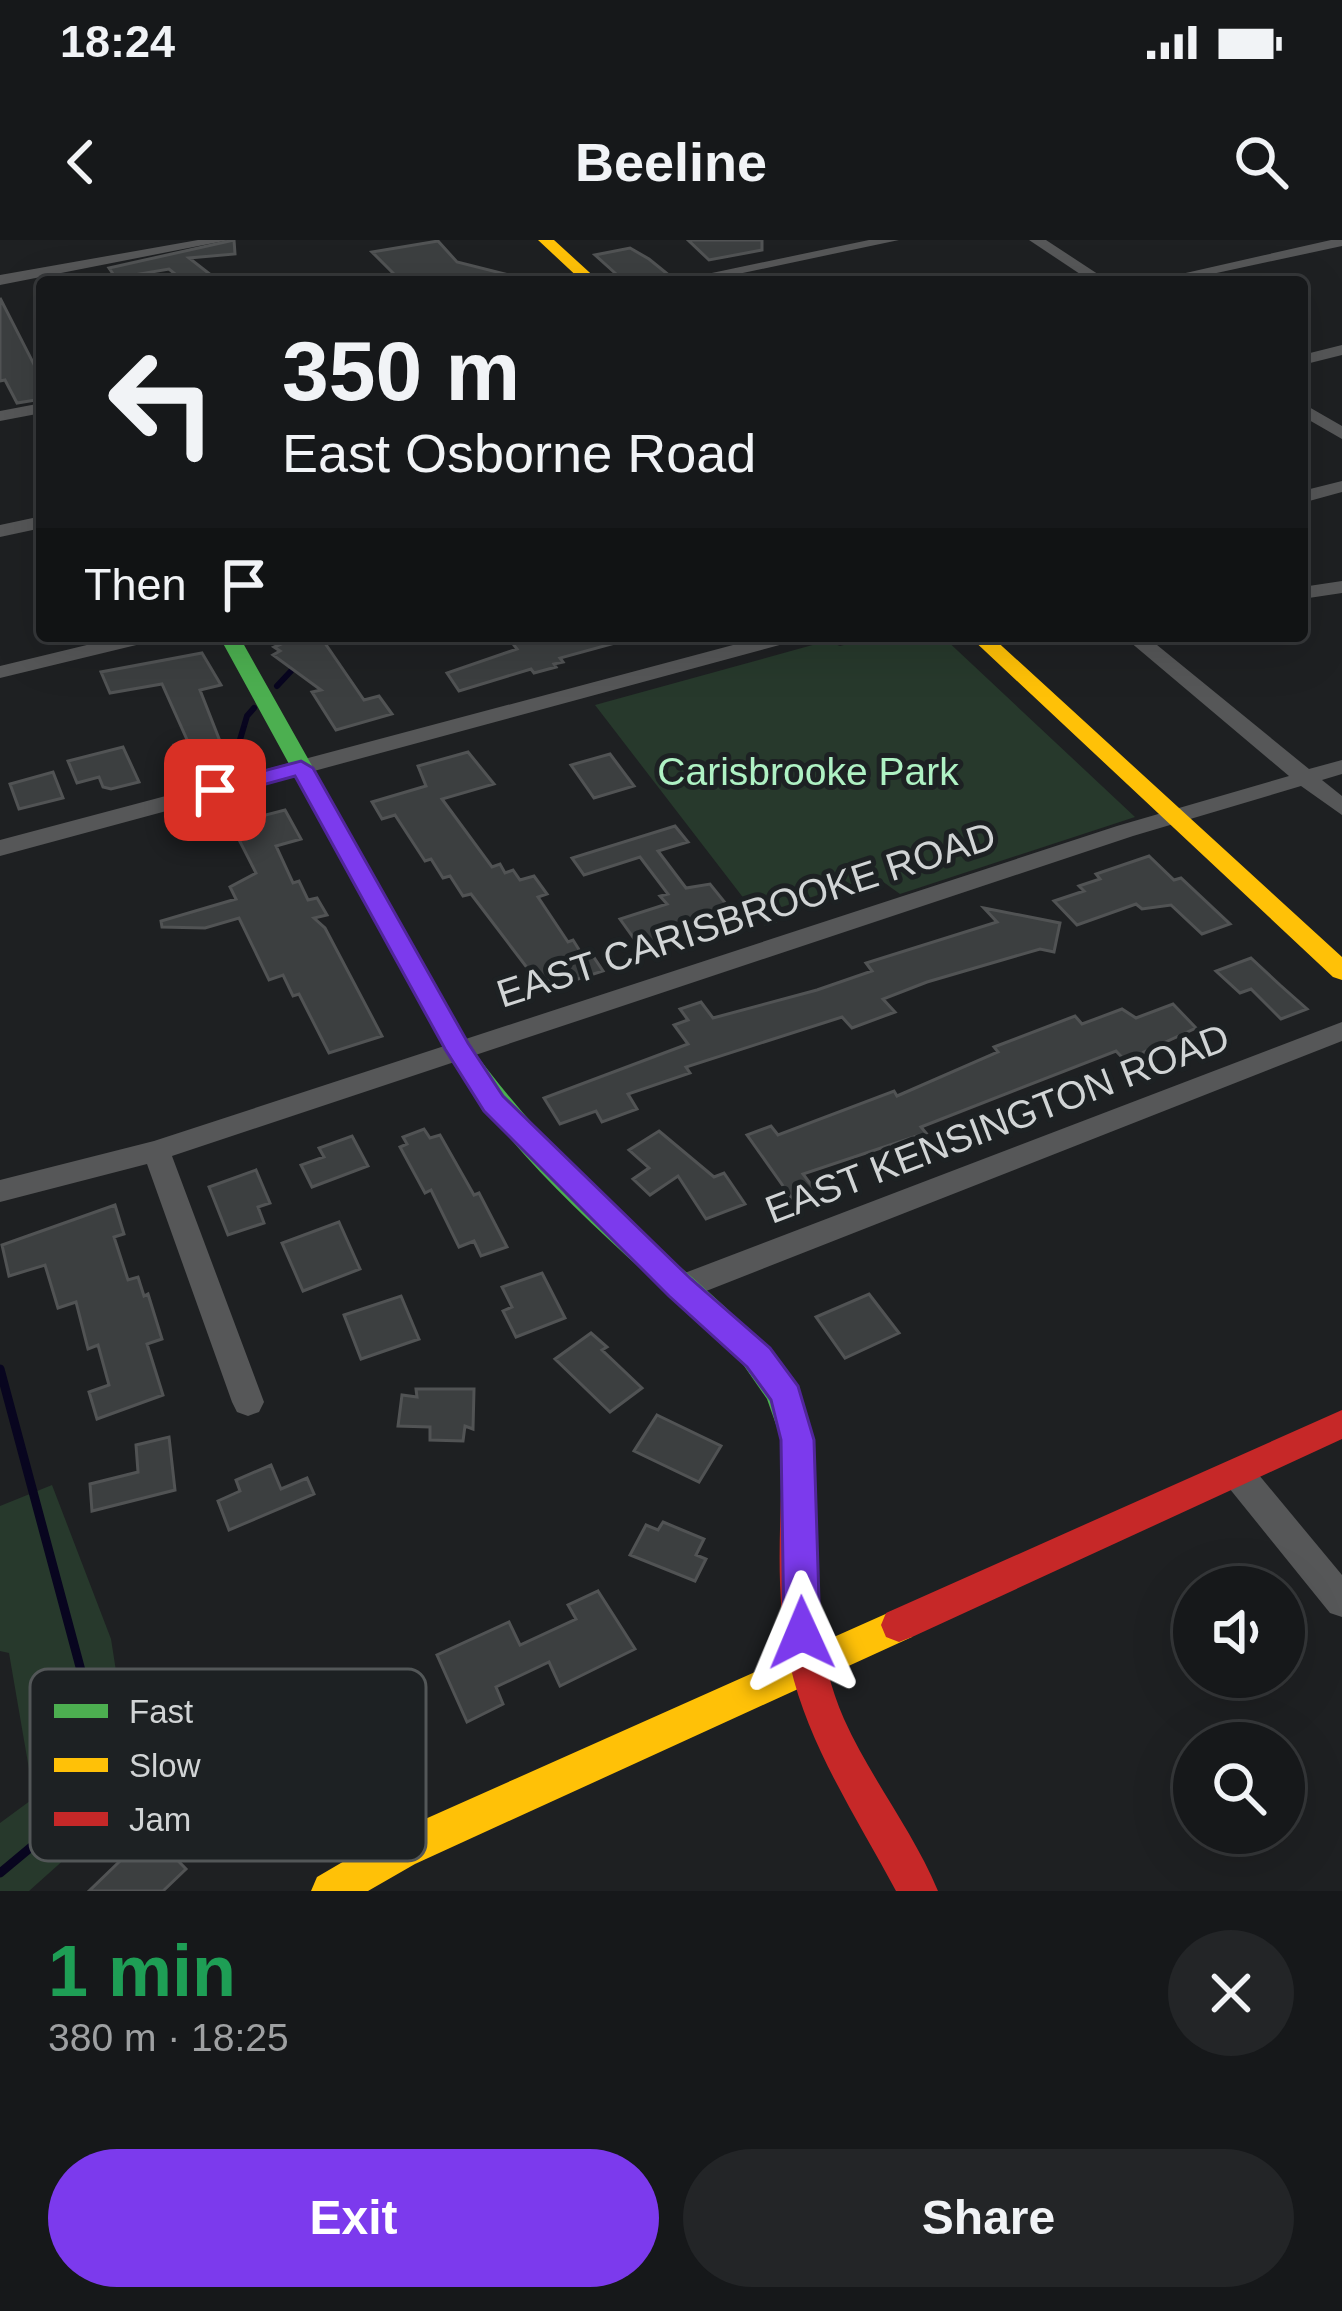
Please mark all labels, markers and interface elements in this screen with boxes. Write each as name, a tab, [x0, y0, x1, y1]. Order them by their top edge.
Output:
text: 18:24	[60, 16, 175, 67]
icon: back	[48, 129, 114, 195]
icon: search	[1228, 129, 1294, 195]
text: Beeline	[575, 132, 767, 192]
icon: left	[84, 324, 240, 480]
text: 350 m	[282, 324, 520, 418]
text: East Osborne Road	[282, 423, 756, 483]
icon: arrive	[211, 552, 277, 618]
text: Then	[84, 559, 187, 610]
pin	[164, 739, 266, 841]
park label: Carisbrooke Park	[657, 750, 959, 793]
icon: arrive	[182, 757, 248, 823]
street label: EAST CARISBROOKE ROAD	[491, 813, 1001, 1016]
street label: EAST KENSINGTON ROAD	[759, 1015, 1235, 1232]
map controls	[1173, 1566, 1305, 1854]
button: sound	[1173, 1566, 1305, 1698]
position arrow	[739, 1570, 865, 1696]
legend	[30, 1669, 426, 1861]
text: Fast	[129, 1693, 193, 1730]
button: search	[1173, 1722, 1305, 1854]
text: Slow	[129, 1747, 201, 1784]
text: Jam	[129, 1801, 191, 1838]
button: close	[1168, 1930, 1294, 2056]
text: 1 min	[48, 1931, 236, 2011]
text: 380 m · 18:25	[48, 2016, 289, 2059]
button: Exit	[48, 2149, 659, 2287]
button: Share	[683, 2149, 1294, 2287]

